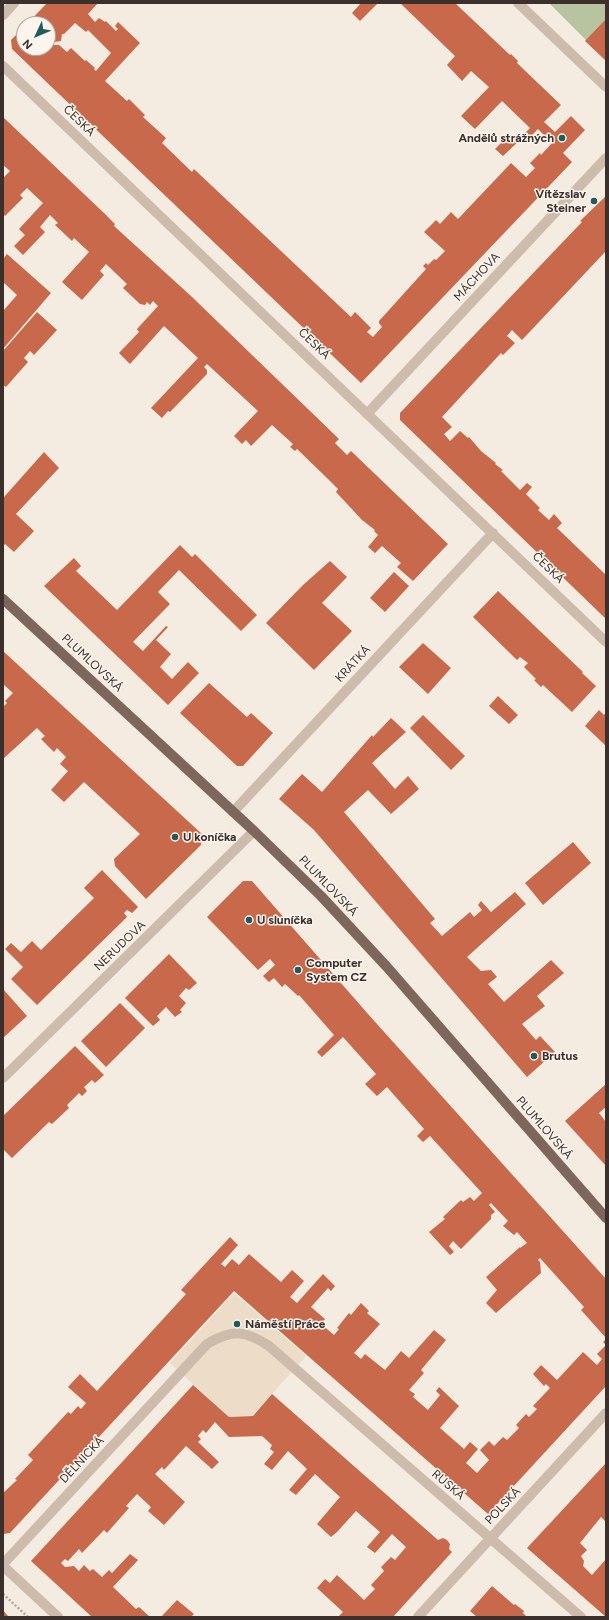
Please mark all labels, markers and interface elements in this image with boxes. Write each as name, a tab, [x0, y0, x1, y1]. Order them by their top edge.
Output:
north arrow	[16, 16, 56, 56]
text: N	[20, 36, 35, 52]
street label: ČESKÁ	[60, 102, 98, 140]
place label: Andělů strážných	[458, 131, 554, 145]
marker: Andělů strážných	[557, 133, 567, 143]
place label: Vítězslav Steiner	[536, 187, 586, 215]
marker: Vítězslav Steiner	[589, 196, 599, 206]
street label: MÁCHOVA	[451, 250, 503, 304]
street label: ČESKÁ	[295, 325, 333, 363]
street label: ČESKÁ	[529, 549, 567, 587]
street label: PLUMLOVSKÁ	[59, 631, 125, 695]
street label: KRÁTKÁ	[332, 643, 374, 685]
place label: U koníčka	[183, 830, 236, 844]
marker: U koníčka	[170, 832, 180, 842]
street label: PLUMLOVSKÁ	[296, 853, 360, 919]
place label: U sluníčka	[257, 913, 313, 927]
marker: U sluníčka	[244, 915, 254, 925]
street label: NERUDOVA	[91, 918, 149, 974]
place label: Computer System CZ	[306, 956, 367, 984]
marker: Computer System CZ	[293, 965, 303, 975]
place label: Brutus	[542, 1049, 578, 1063]
marker: Brutus	[529, 1051, 539, 1061]
street label: PLUMLOVSKÁ	[513, 1094, 575, 1162]
place label: Náměstí Práce	[245, 1317, 325, 1331]
marker: Náměstí Práce	[232, 1319, 242, 1329]
street label: DĚLNICKÁ	[57, 1434, 107, 1486]
street label: RUSKÁ	[429, 1467, 467, 1503]
street label: POLSKÁ	[482, 1485, 524, 1527]

